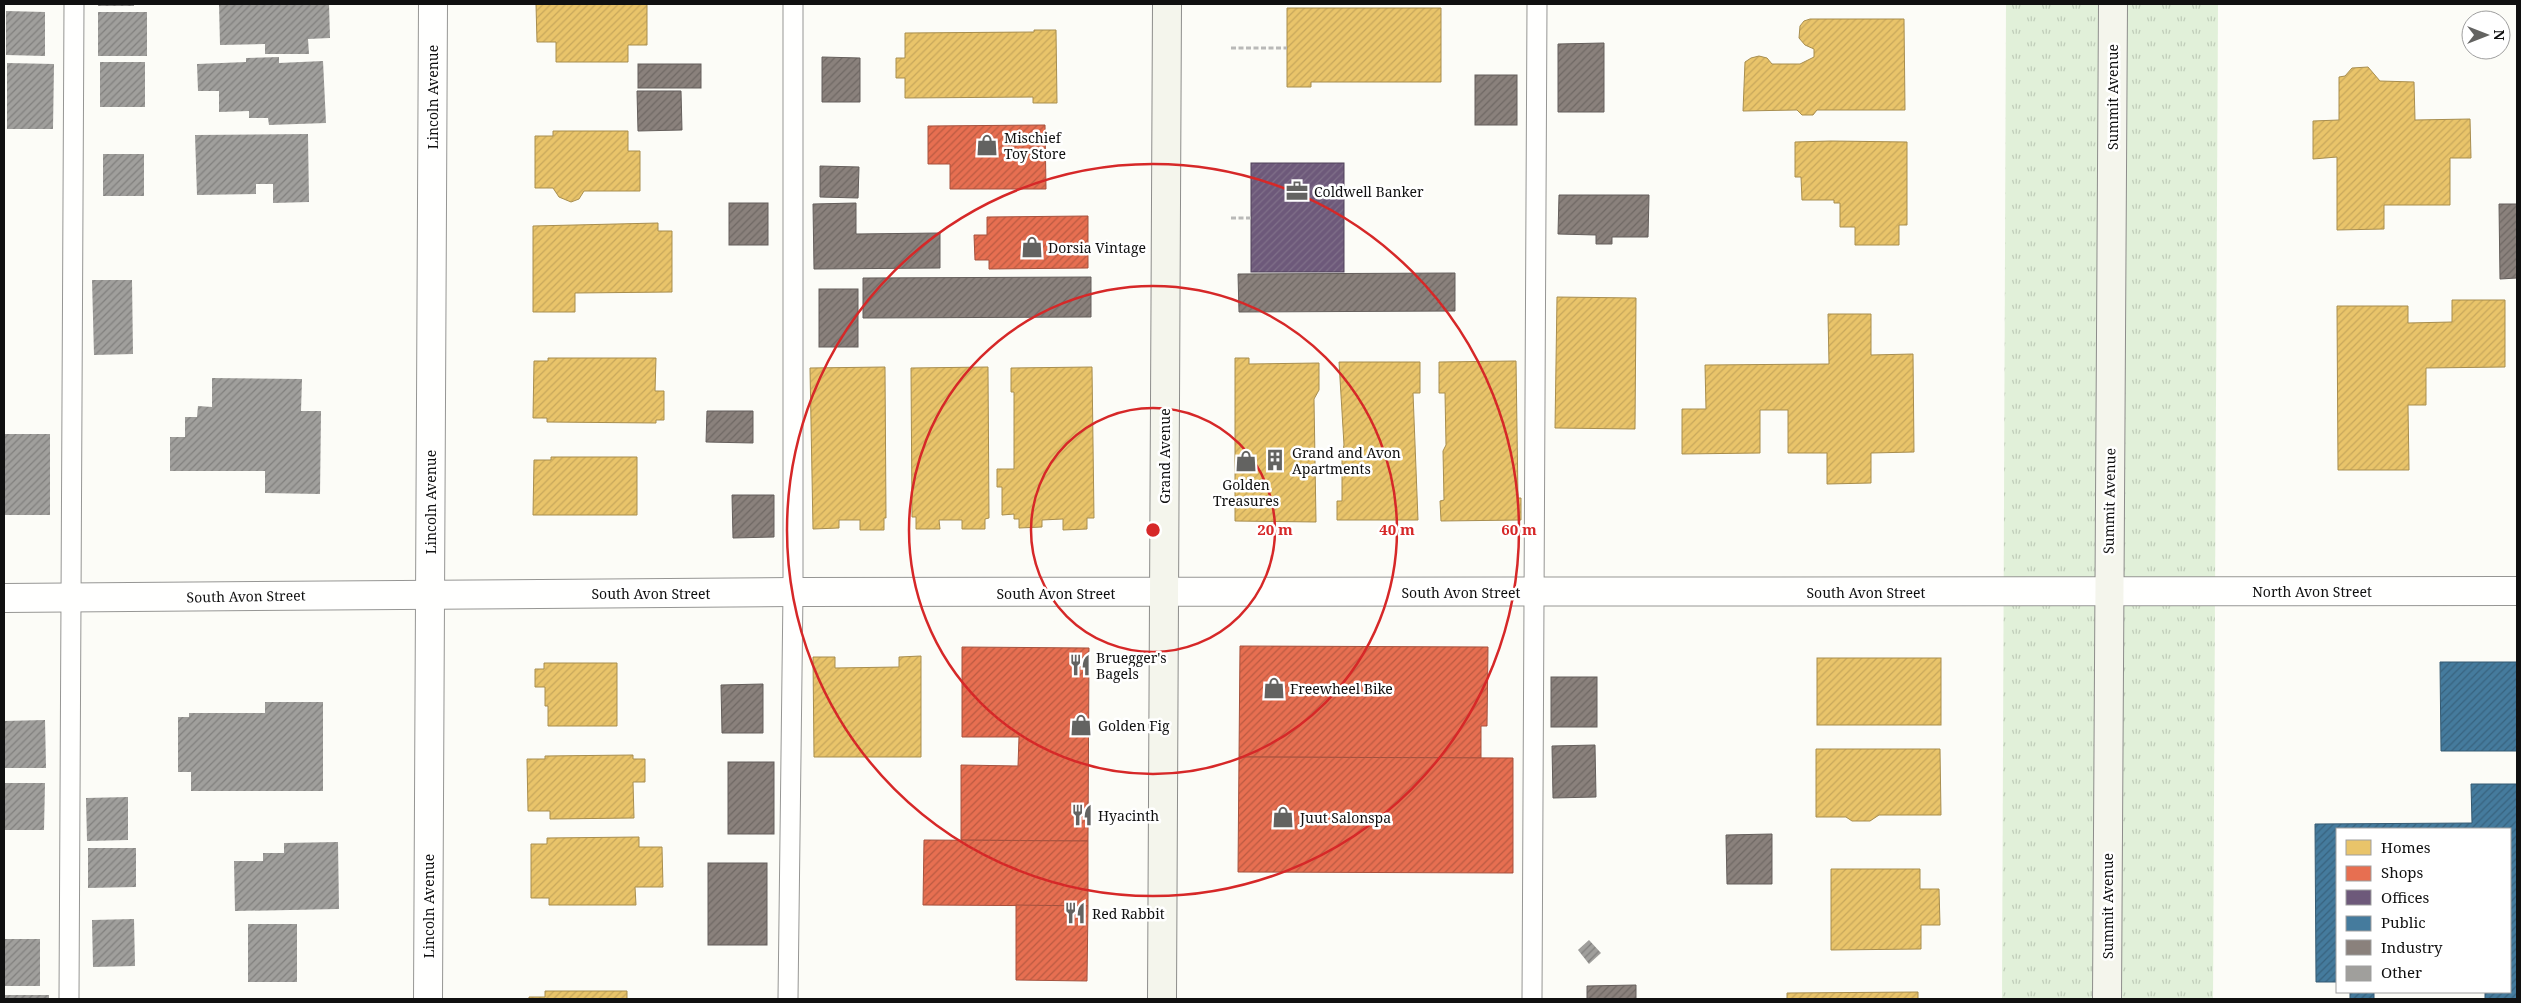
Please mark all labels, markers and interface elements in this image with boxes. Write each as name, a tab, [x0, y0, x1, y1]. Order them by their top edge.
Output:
north arrow	[2461, 10, 2511, 60]
text: N	[2490, 29, 2509, 41]
street label: Summit Avenue	[2103, 44, 2122, 150]
street label: Lincoln Avenue	[423, 45, 442, 149]
place label: Mischief Toy Store	[1004, 128, 1066, 163]
shop icon: Mischief Toy Store	[974, 132, 1000, 158]
office icon: Coldwell Banker	[1284, 178, 1310, 204]
place label: Coldwell Banker	[1314, 182, 1424, 201]
shop icon: Dorsia Vintage	[1019, 234, 1045, 260]
place label: Dorsia Vintage	[1048, 238, 1146, 257]
street label: Grand Avenue	[1155, 408, 1174, 504]
place label: Grand and Avon Apartments	[1292, 443, 1401, 478]
building icon: Grand and Avon Apartments	[1262, 447, 1288, 473]
shop icon: Golden Treasures	[1233, 448, 1259, 474]
street label: Summit Avenue	[2099, 448, 2119, 554]
street label: Lincoln Avenue	[421, 450, 440, 554]
place label: Golden Treasures	[1213, 475, 1279, 510]
text: 20 m	[1257, 519, 1293, 539]
text: 40 m	[1379, 519, 1415, 539]
text: 60 m	[1501, 519, 1537, 539]
centre of rings	[1144, 521, 1162, 539]
street label: North Avon Street	[2252, 582, 2372, 601]
street label: South Avon Street	[1402, 583, 1521, 602]
street label: South Avon Street	[1807, 583, 1926, 602]
street label: South Avon Street	[592, 584, 711, 603]
street label: South Avon Street	[997, 584, 1116, 603]
street label: South Avon Street	[186, 585, 306, 607]
place label: Bruegger's Bagels	[1096, 648, 1167, 683]
restaurant icon: Bruegger's Bagels	[1067, 652, 1093, 678]
shop icon: Freewheel Bike	[1261, 675, 1287, 701]
place label: Freewheel Bike	[1290, 679, 1393, 698]
shop icon: Golden Fig	[1068, 712, 1094, 738]
place label: Golden Fig	[1098, 716, 1170, 735]
restaurant icon: Hyacinth	[1069, 802, 1095, 828]
shop icon: Juut Salonspa	[1270, 804, 1296, 830]
place label: Hyacinth	[1098, 806, 1159, 825]
place label: Juut Salonspa	[1299, 808, 1391, 827]
legend	[2336, 828, 2511, 993]
text: Homes	[2381, 837, 2431, 857]
street label: Summit Avenue	[2098, 853, 2117, 959]
street label: Lincoln Avenue	[419, 854, 438, 958]
text: Shops	[2381, 862, 2424, 882]
text: Offices	[2381, 887, 2430, 907]
restaurant icon: Red Rabbit	[1062, 900, 1088, 926]
place label: Red Rabbit	[1092, 904, 1165, 923]
text: Public	[2381, 912, 2426, 932]
text: Industry	[2381, 937, 2443, 957]
text: Other	[2381, 962, 2422, 982]

